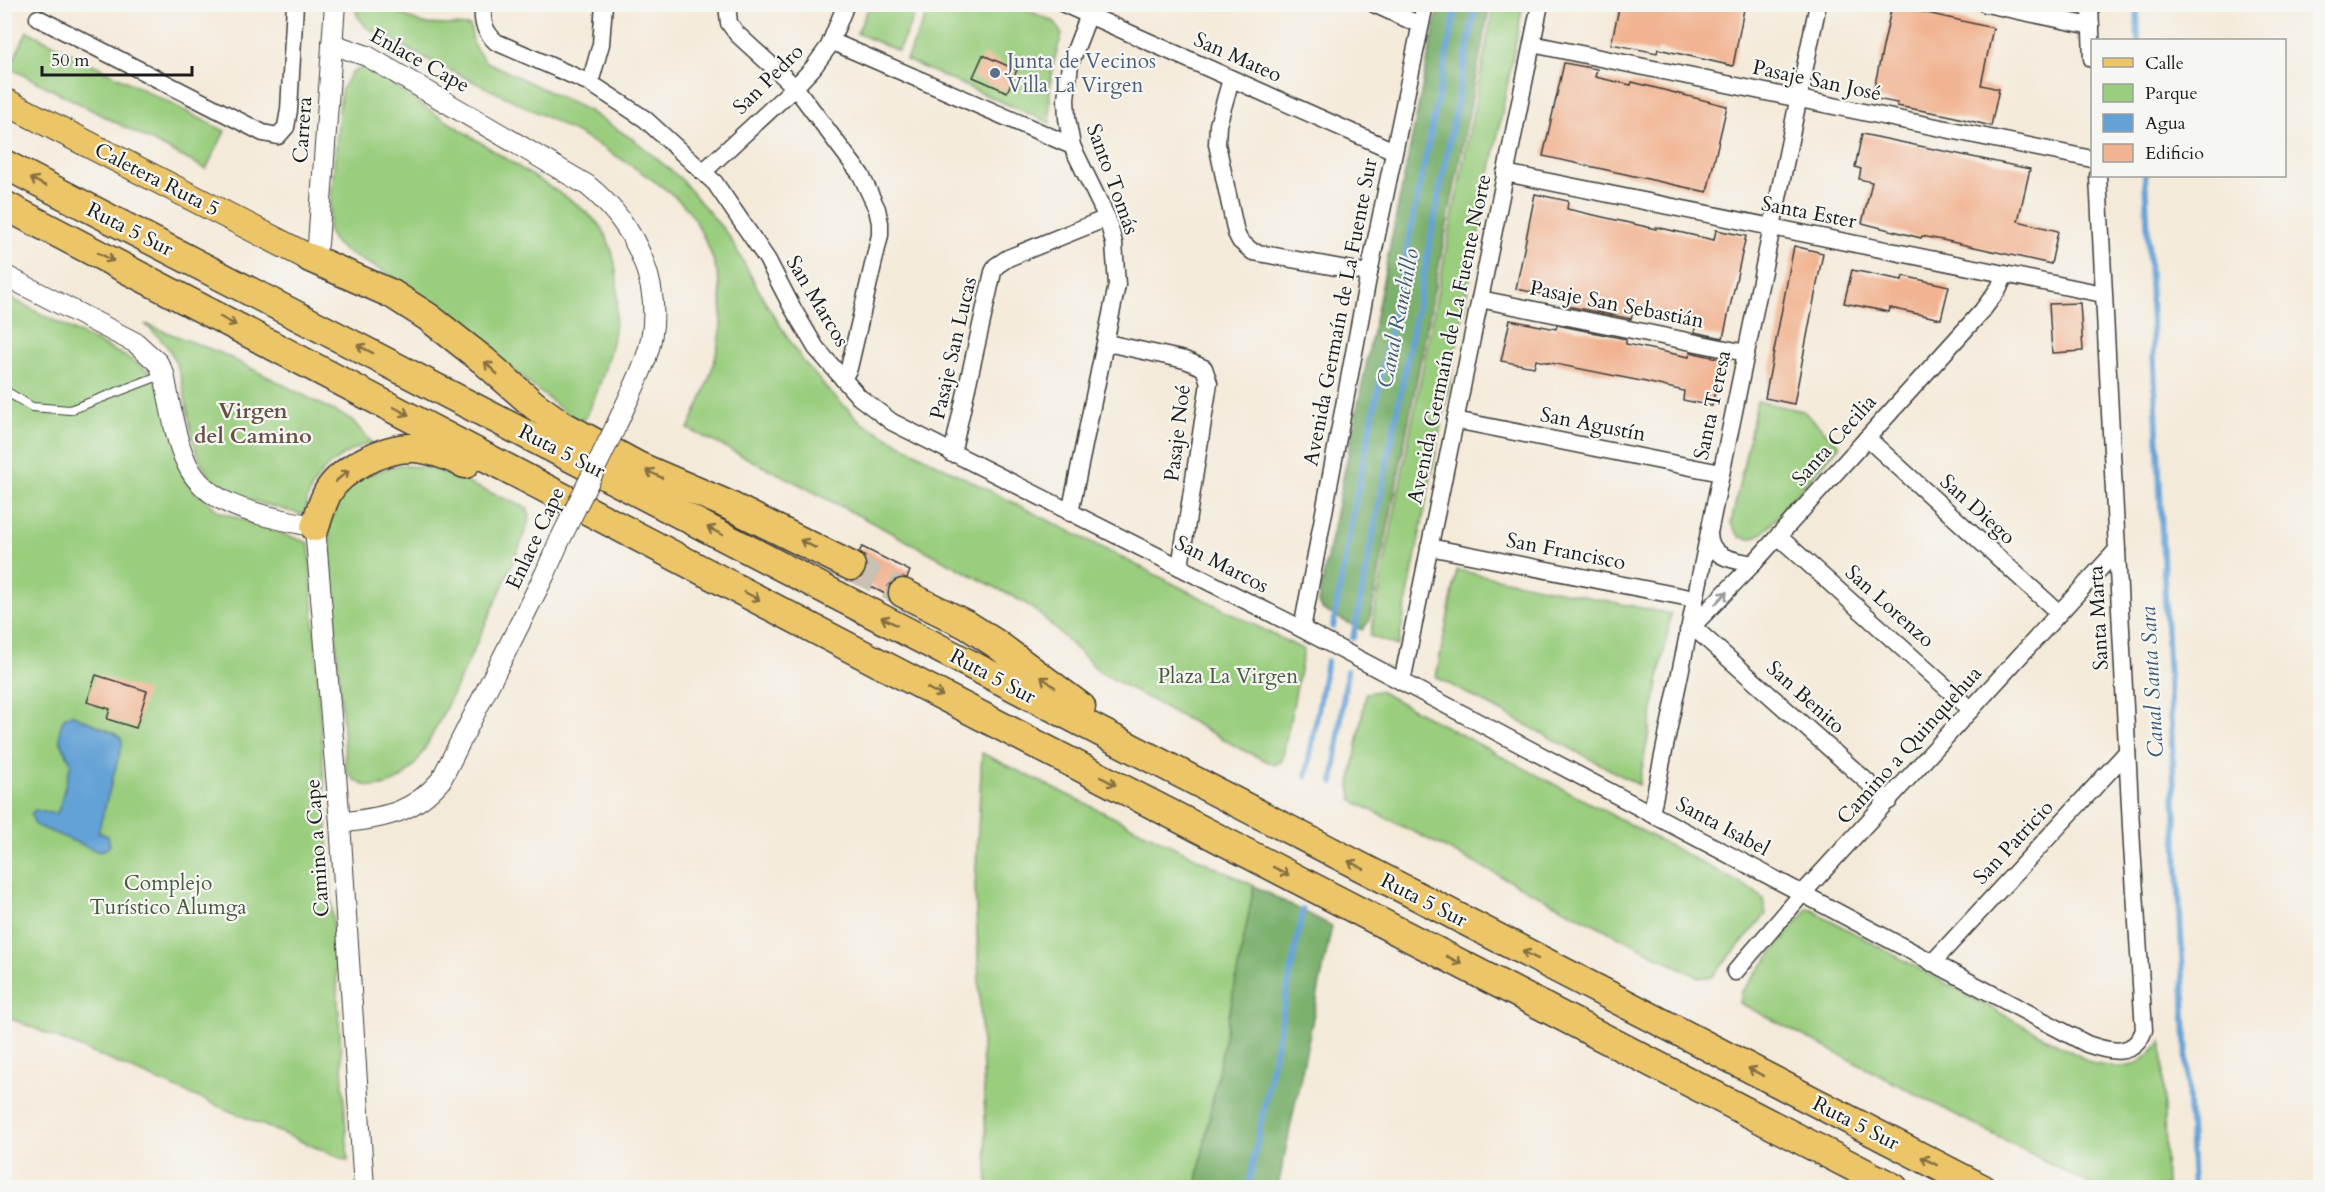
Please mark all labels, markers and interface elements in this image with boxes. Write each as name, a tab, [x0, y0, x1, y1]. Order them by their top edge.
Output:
street label: Enlace Cape	[365, 21, 475, 100]
street label: San Mateo	[1189, 25, 1286, 90]
street label: San Pedro	[727, 38, 810, 121]
scale bar	[42, 39, 192, 77]
legend	[2091, 39, 2286, 177]
place label: Junta de Vecinos Villa La Virgen	[1004, 47, 1156, 100]
text: 50 m	[51, 48, 90, 73]
text: Calle	[2145, 51, 2184, 76]
street label: Pasaje San José	[1750, 53, 1884, 108]
marker: Junta de Vecinos Villa La Virgen	[988, 66, 1002, 80]
text: Parque	[2145, 81, 2198, 106]
street label: Carrera	[286, 96, 319, 164]
text: Agua	[2145, 111, 2186, 136]
street label: Santo Tomás	[1079, 120, 1146, 239]
street label: Caletera Ruta 5	[89, 135, 224, 223]
text: Edificio	[2145, 141, 2204, 166]
street label: Avenida Germaín de La Fuente Sur	[1296, 155, 1385, 469]
street label: Avenida Germaín de La Fuente Norte	[1400, 171, 1499, 507]
one-way arrow	[30, 176, 48, 187]
street label: Santa Ester	[1759, 189, 1859, 236]
street label: Ruta 5 Sur	[82, 195, 178, 264]
water label: Canal Ranchillo	[1370, 246, 1426, 390]
street label: San Marcos	[779, 250, 856, 352]
one-way arrow	[97, 252, 115, 263]
street label: Pasaje San Sebastián	[1527, 273, 1707, 336]
street label: Pasaje San Lucas	[923, 274, 984, 422]
one-way arrow	[219, 315, 236, 327]
one-way arrow	[356, 343, 374, 354]
street label: Santa Teresa	[1687, 348, 1738, 462]
one-way arrow	[484, 361, 499, 375]
street label: Pasaje Noé	[1157, 383, 1198, 483]
street label: Santa Cecilia	[1785, 388, 1883, 493]
district label: Virgen del Camino	[194, 396, 312, 451]
street label: San Agustín	[1538, 400, 1648, 449]
one-way arrow	[392, 406, 410, 418]
street label: Ruta 5 Sur	[514, 417, 610, 486]
one-way arrow	[645, 467, 663, 479]
street label: San Diego	[1933, 468, 2022, 551]
one-way arrow	[334, 470, 350, 483]
street label: Enlace Cape	[499, 482, 572, 594]
one-way arrow	[707, 525, 725, 536]
street label: San Francisco	[1504, 526, 1628, 577]
street label: San Marcos	[1170, 528, 1274, 600]
one-way arrow	[800, 538, 818, 550]
street label: San Lorenzo	[1839, 558, 1941, 654]
street label: Santa Marta	[2081, 565, 2116, 671]
one-way arrow	[743, 590, 760, 602]
one-way arrow	[1714, 590, 1728, 605]
water label: Canal Santa Sara	[2133, 605, 2171, 758]
one-way arrow	[880, 615, 898, 626]
street label: Ruta 5 Sur	[945, 642, 1041, 711]
street label: San Benito	[1760, 654, 1851, 741]
street label: Camino a Quinquehua	[1830, 660, 1989, 831]
park label: Plaza La Virgen	[1158, 662, 1298, 691]
one-way arrow	[1040, 675, 1056, 688]
one-way arrow	[925, 687, 943, 698]
one-way arrow	[1099, 776, 1117, 788]
street label: Camino a Cape	[298, 778, 337, 918]
street label: Santa Isabel	[1671, 790, 1775, 863]
street label: San Patricio	[1967, 794, 2060, 891]
one-way arrow	[1348, 859, 1366, 871]
one-way arrow	[1272, 866, 1290, 877]
street label: Ruta 5 Sur	[1376, 866, 1472, 935]
park label: Complejo Turístico Alumga	[89, 869, 247, 922]
one-way arrow	[1521, 949, 1539, 960]
one-way arrow	[1445, 955, 1463, 966]
one-way arrow	[1747, 1065, 1765, 1077]
street label: Ruta 5 Sur	[1808, 1089, 1904, 1158]
one-way arrow	[1921, 1155, 1938, 1167]

